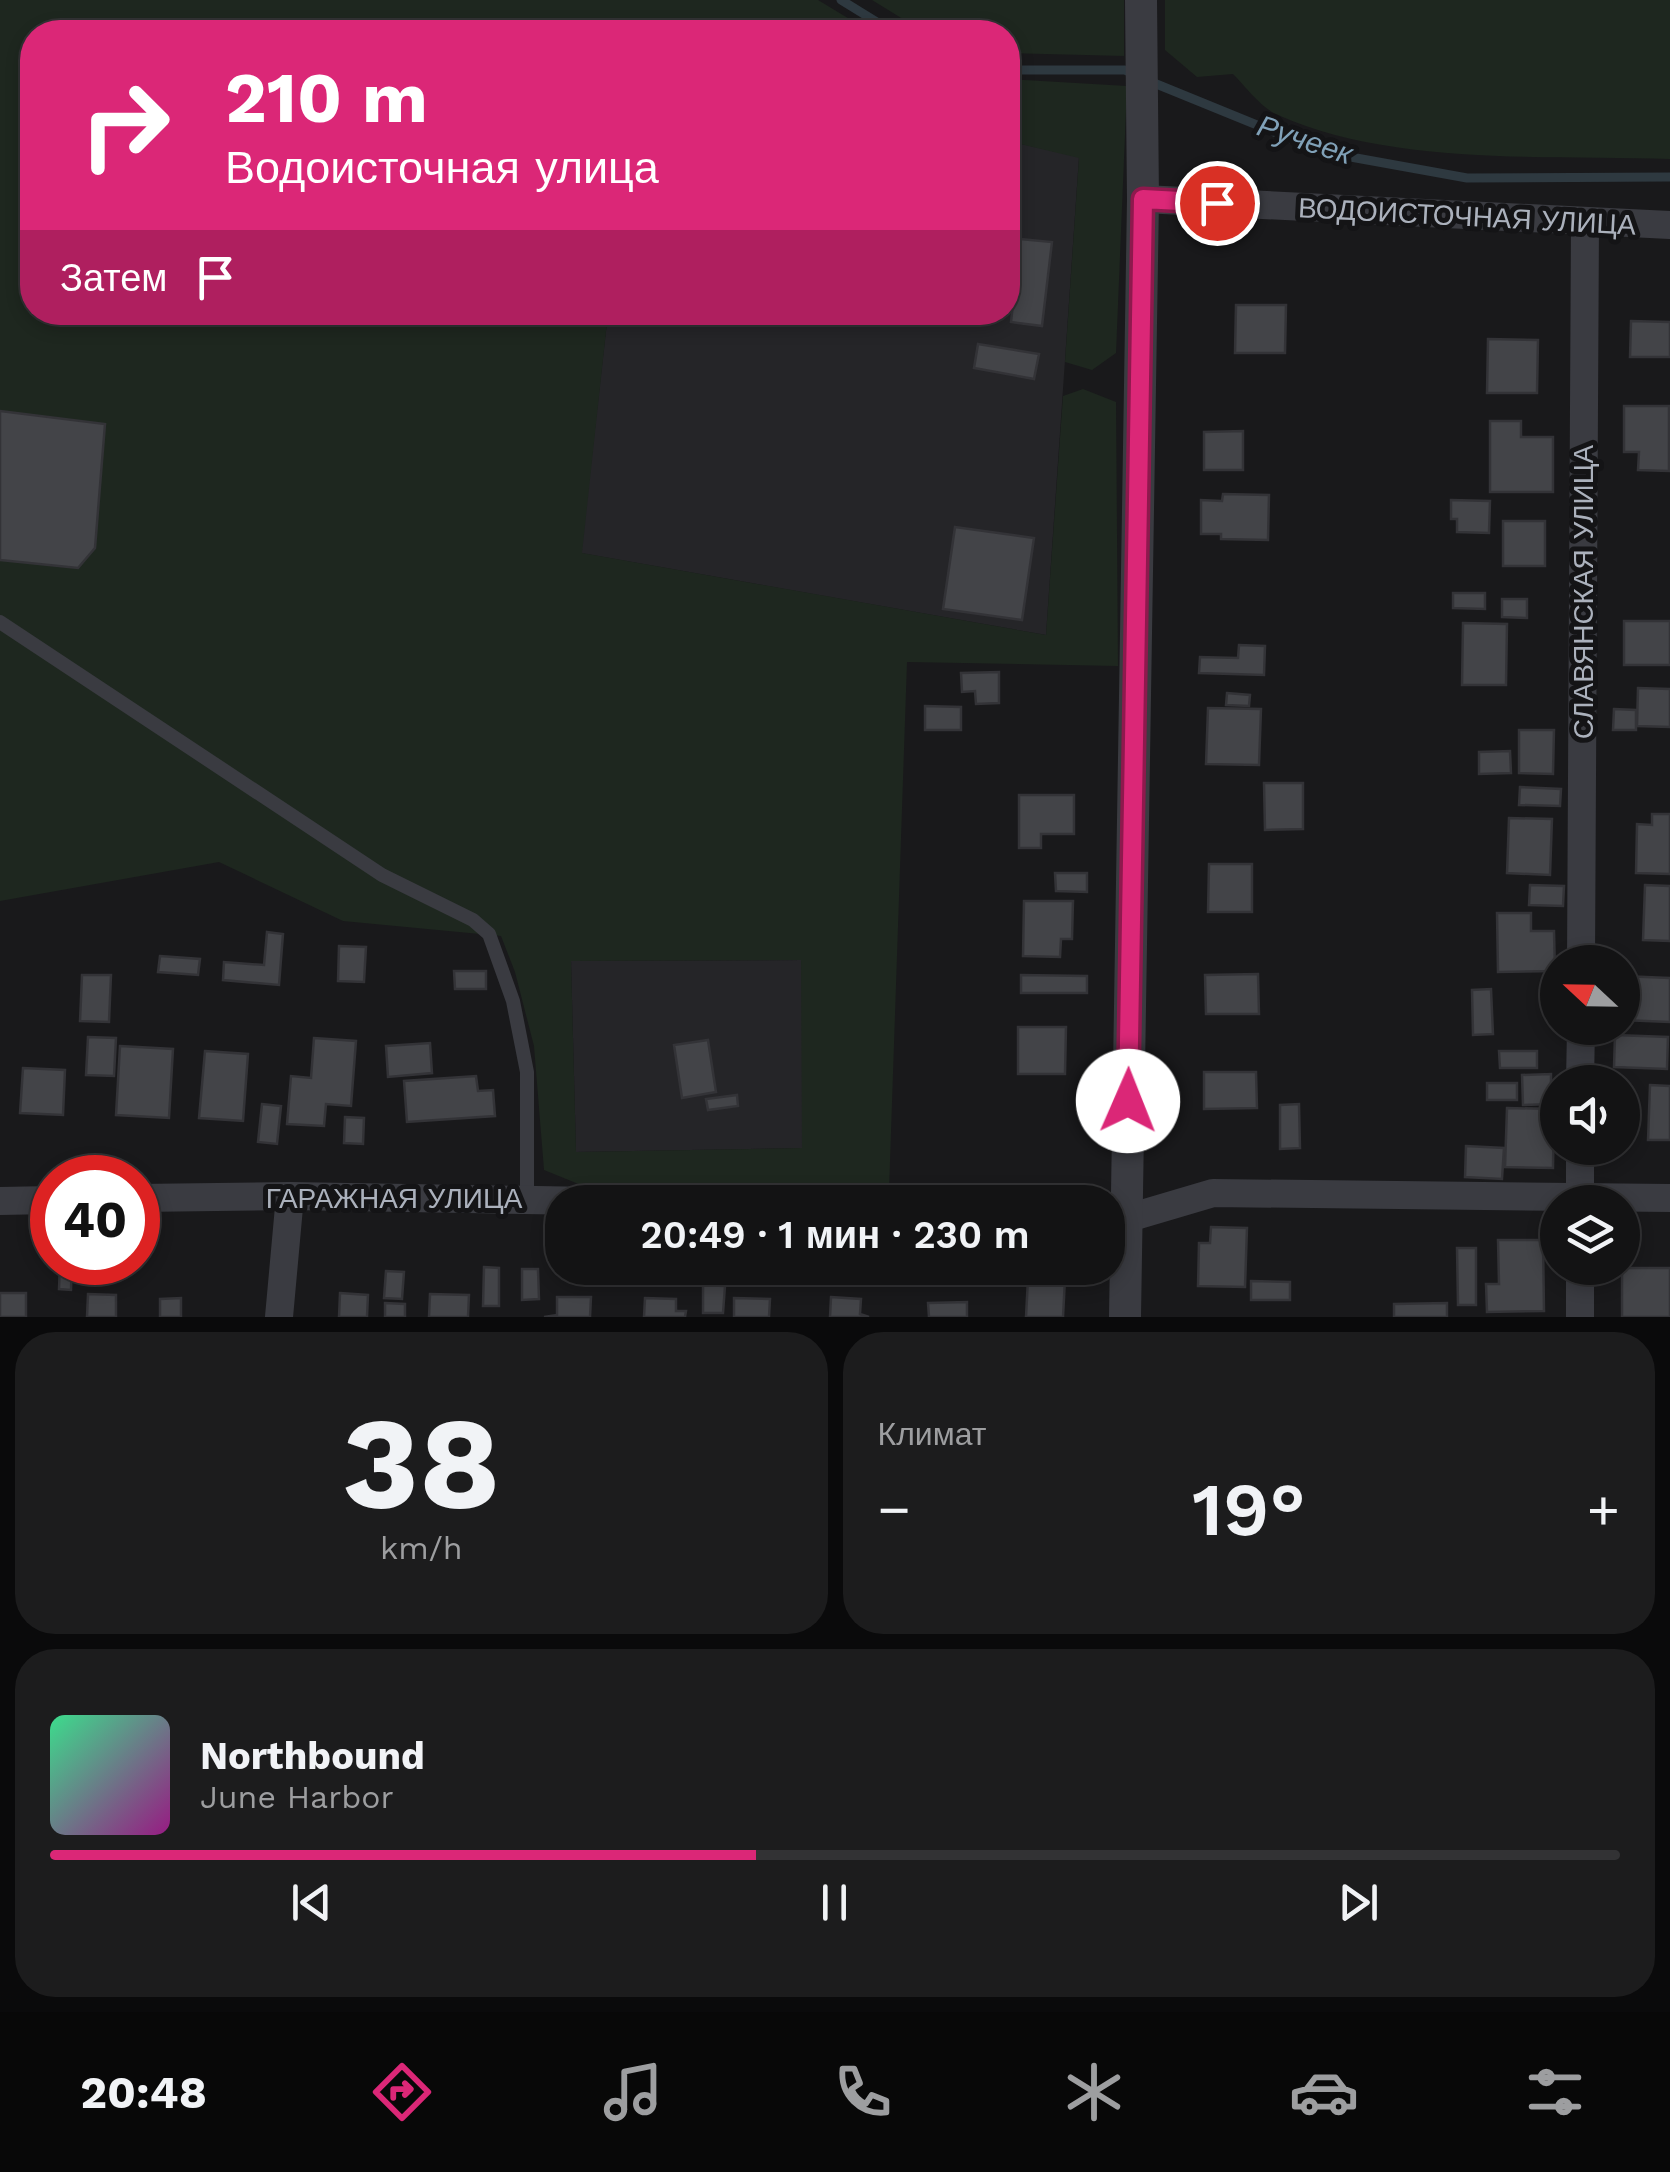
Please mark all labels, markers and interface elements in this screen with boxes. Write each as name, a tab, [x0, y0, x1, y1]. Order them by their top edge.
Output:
text: 210 m	[225, 57, 428, 139]
icon: right	[60, 60, 190, 190]
water label: Ручеек	[1253, 108, 1359, 172]
text: Водоисточная улица	[225, 141, 659, 194]
pin	[1175, 161, 1260, 246]
icon: arrive	[1190, 176, 1245, 231]
street label: ВОДОИСТОЧНАЯ УЛИЦА	[1297, 191, 1637, 242]
icon: arrive	[188, 250, 243, 305]
text: Затем	[60, 256, 168, 300]
street label: СЛАВЯНСКАЯ УЛИЦА	[1567, 445, 1600, 739]
north arrow	[1540, 945, 1640, 1045]
map controls	[1540, 945, 1640, 1285]
position arrow	[1076, 1049, 1180, 1153]
button: sound	[1540, 1065, 1640, 1165]
speed limit sign: 40	[30, 1155, 160, 1285]
street label: ГАРАЖНАЯ УЛИЦА	[266, 1182, 523, 1215]
button: layers	[1540, 1185, 1640, 1285]
text: 20:49 · 1 мин · 230 m	[640, 1213, 1030, 1257]
text: 38	[342, 1387, 501, 1540]
text: Климат	[878, 1415, 986, 1453]
text: 19°	[1192, 1465, 1306, 1553]
text: −	[878, 1477, 911, 1541]
text: +	[1587, 1477, 1620, 1541]
text: km/h	[380, 1529, 462, 1567]
text: Northbound	[200, 1734, 425, 1778]
text: June Harbor	[200, 1778, 394, 1816]
icon: previous	[284, 1875, 339, 1930]
icon: pause	[807, 1875, 862, 1930]
icon: next	[1331, 1875, 1386, 1930]
icon: directions	[367, 2057, 437, 2127]
icon: music	[598, 2057, 668, 2127]
icon: phone	[828, 2057, 898, 2127]
icon: climate	[1059, 2057, 1129, 2127]
icon: car	[1289, 2057, 1359, 2127]
icon: filters	[1520, 2057, 1590, 2127]
text: 20:48	[80, 2066, 207, 2119]

